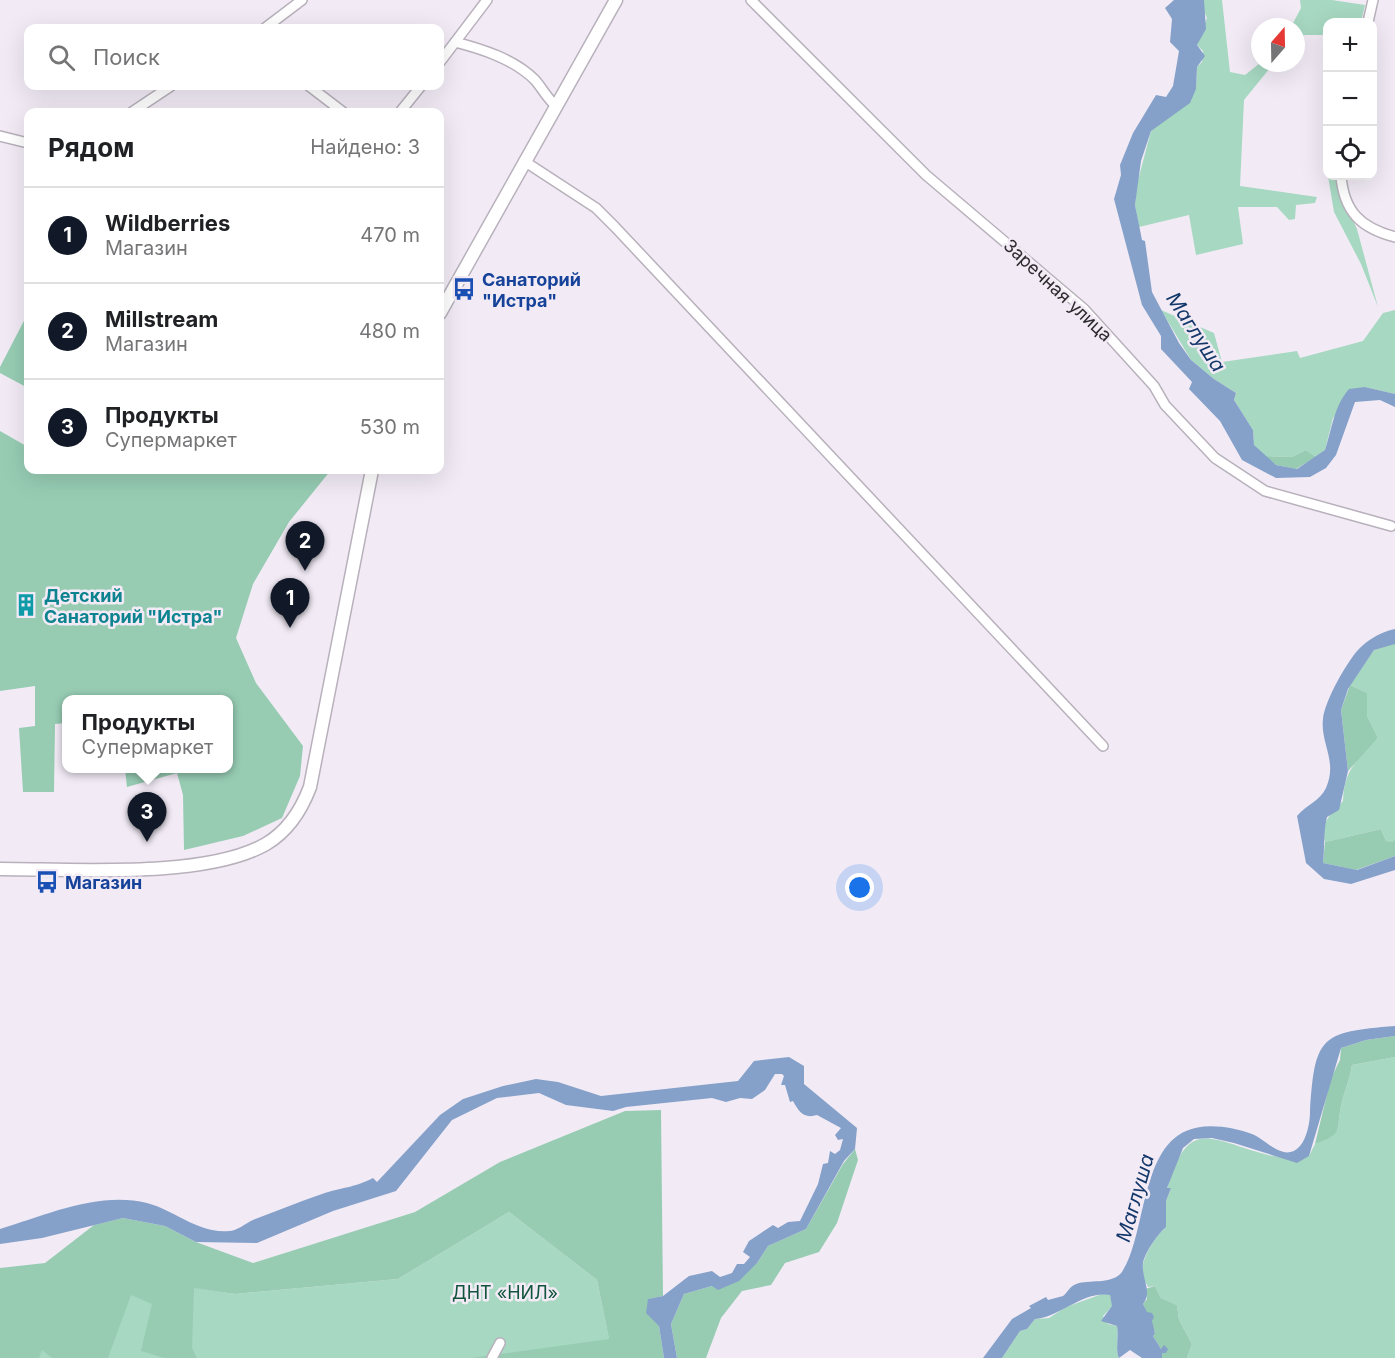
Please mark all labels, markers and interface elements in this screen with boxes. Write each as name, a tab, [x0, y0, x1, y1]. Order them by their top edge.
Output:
north arrow	[1251, 18, 1305, 72]
map controls	[1323, 18, 1377, 180]
button: +	[1323, 18, 1377, 72]
search box	[24, 24, 444, 90]
icon: search	[45, 41, 78, 74]
text: Поиск	[93, 44, 160, 70]
button: −	[1323, 72, 1377, 126]
button: locate	[1323, 126, 1377, 180]
text: Рядом	[48, 132, 134, 163]
text: Найдено: 3	[310, 135, 420, 159]
text: Wildberries	[105, 210, 230, 236]
text: 1	[63, 223, 72, 247]
text: 470 m	[360, 223, 420, 247]
street label: Заречная улица	[1000, 234, 1116, 346]
text: Магазин	[105, 236, 188, 260]
place label: Санаторий "Истра"	[482, 269, 581, 311]
bus stop icon: Санаторий "Истра"	[451, 276, 477, 302]
water label: Маглуша	[1161, 288, 1231, 376]
text: Millstream	[105, 306, 218, 332]
text: 2	[61, 319, 74, 343]
text: 480 m	[359, 319, 420, 343]
text: Магазин	[105, 332, 188, 356]
text: Продукты	[105, 402, 219, 428]
text: 3	[61, 415, 74, 439]
text: 530 m	[360, 415, 420, 439]
text: Супермаркет	[105, 428, 237, 452]
pin: 2	[286, 522, 324, 571]
pin: 1	[270, 578, 310, 628]
place label: Детский Санаторий "Истра"	[44, 585, 222, 627]
building icon: Детский Санаторий "Истра"	[13, 592, 39, 618]
popup	[62, 695, 233, 773]
text: Продукты	[82, 709, 195, 735]
text: Супермаркет	[82, 735, 213, 759]
pin: 3	[128, 792, 166, 842]
bus stop icon: Магазин	[34, 869, 60, 895]
place label: Магазин	[65, 872, 142, 893]
your location	[845, 873, 874, 902]
water label: Маглуша	[1111, 1151, 1159, 1245]
park label: ДНТ «НИЛ»	[452, 1282, 558, 1303]

